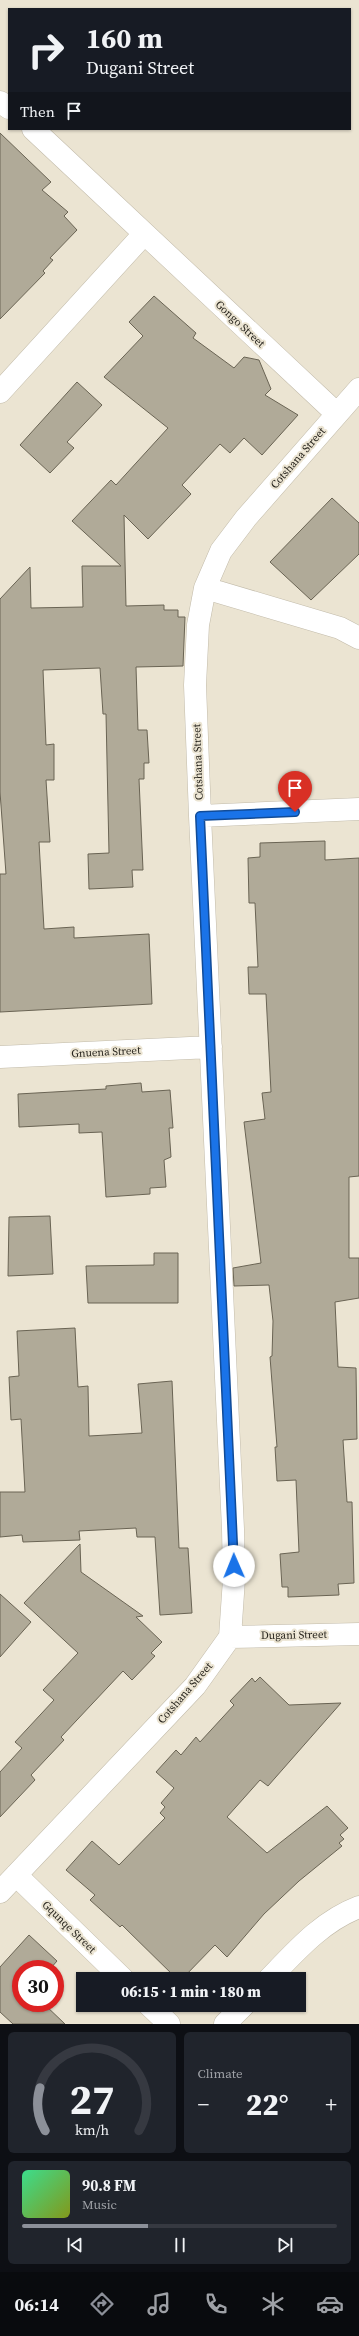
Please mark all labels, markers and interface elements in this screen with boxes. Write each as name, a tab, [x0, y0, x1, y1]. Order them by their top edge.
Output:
text: 160 m	[86, 19, 163, 57]
icon: right	[20, 24, 72, 76]
text: Dugani Street	[86, 55, 194, 80]
icon: arrive	[63, 100, 85, 122]
text: Then	[20, 101, 55, 122]
street label: Gongo Street	[212, 297, 268, 351]
street label: Cotshana Street	[267, 424, 329, 492]
street label: Cotshana Street	[189, 723, 207, 801]
pin	[278, 771, 312, 812]
icon: arrive	[284, 777, 306, 799]
street label: Gnuena Street	[71, 1043, 141, 1061]
position arrow	[213, 1545, 255, 1587]
street label: Dugani Street	[261, 1627, 328, 1643]
street label: Cotshana Street	[154, 1659, 216, 1727]
street label: Gqunqe Street	[39, 1897, 99, 1957]
speed limit sign: 30	[12, 1960, 64, 2012]
text: 06:15 · 1 min · 180 m	[121, 1981, 261, 2002]
text: Climate	[198, 2065, 243, 2082]
text: 27	[69, 2070, 114, 2127]
text: 22°	[246, 2084, 289, 2125]
text: −	[198, 2089, 209, 2119]
text: +	[325, 2089, 337, 2119]
text: km/h	[75, 2119, 109, 2139]
text: 90.8 FM	[82, 2175, 136, 2196]
text: Music	[82, 2196, 117, 2213]
icon: previous	[64, 2234, 86, 2256]
icon: pause	[169, 2234, 191, 2256]
icon: next	[274, 2234, 296, 2256]
icon: directions	[88, 2290, 116, 2318]
icon: music	[145, 2290, 173, 2318]
icon: phone	[202, 2290, 230, 2318]
icon: climate	[259, 2290, 287, 2318]
icon: car	[316, 2290, 344, 2318]
text: 06:14	[15, 2292, 59, 2317]

